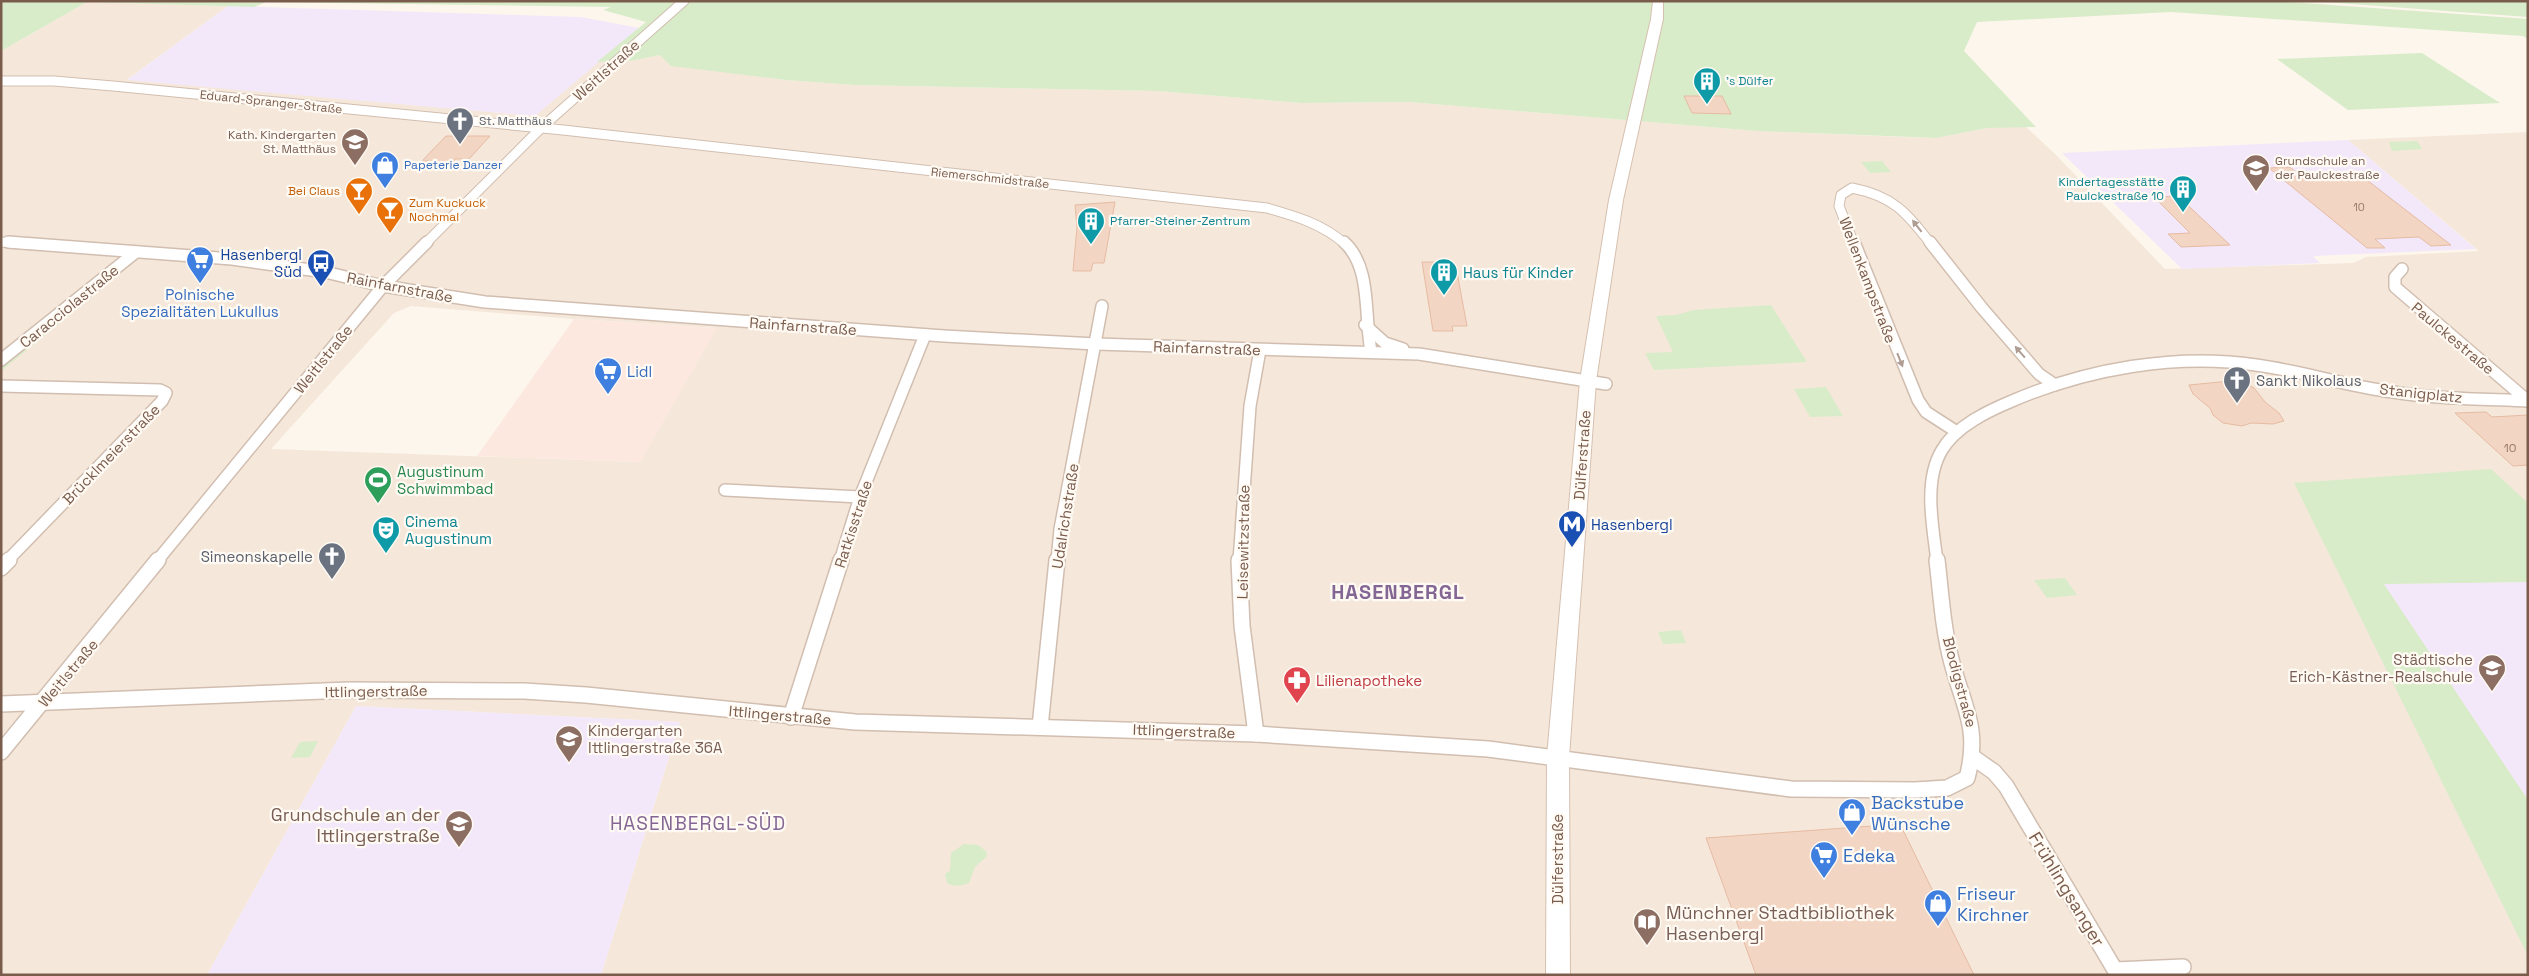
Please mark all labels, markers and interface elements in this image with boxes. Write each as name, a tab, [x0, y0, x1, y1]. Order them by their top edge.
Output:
street label: Weitlstraße	[569, 35, 643, 105]
building icon: 's Dülfer	[1692, 66, 1722, 105]
place label: 's Dülfer	[1726, 73, 1774, 89]
street label: Eduard-Spranger-Straße	[199, 87, 343, 117]
church icon: St. Matthäus	[445, 106, 475, 145]
place label: St. Matthäus	[479, 113, 552, 129]
place label: Kath. Kindergarten St. Matthäus	[228, 127, 336, 157]
school or university icon: Kath. Kindergarten St. Matthäus	[340, 127, 370, 166]
shop icon: Papeterie Danzer	[370, 150, 400, 189]
school or university icon: Grundschule an der Paulckestraße	[2241, 153, 2271, 192]
place label: Grundschule an der Paulckestraße	[2275, 153, 2380, 183]
place label: Papeterie Danzer	[404, 157, 503, 173]
street label: Riemerschmidstraße	[930, 164, 1050, 192]
place label: Kindertagesstätte Paulckestraße 10	[2059, 174, 2164, 204]
building icon: Kindertagesstätte Paulckestraße 10	[2168, 174, 2198, 213]
bar icon: Bei Claus	[344, 176, 374, 215]
place label: Bei Claus	[288, 183, 340, 199]
bar icon: Zum Kuckuck Nochmal	[375, 195, 405, 234]
place label: Zum Kuckuck Nochmal	[409, 195, 486, 225]
house number: 10	[2353, 200, 2365, 214]
building icon: Pfarrer-Steiner-Zentrum	[1076, 206, 1106, 245]
place label: Pfarrer-Steiner-Zentrum	[1110, 213, 1250, 229]
street label: Wellenkampstraße	[1835, 214, 1901, 346]
one-way arrow	[1912, 219, 1922, 233]
supermarket icon: Polnische Spezialitäten Lukullus	[185, 245, 215, 284]
place label: Hasenbergl Süd	[220, 245, 302, 281]
bus stop icon: Hasenbergl Süd	[306, 248, 336, 287]
building icon: Haus für Kinder	[1429, 257, 1459, 296]
street label: Caracciolastraße	[16, 260, 123, 352]
place label: Haus für Kinder	[1463, 263, 1574, 282]
street label: Rainfarnstraße	[345, 267, 455, 307]
place label: Polnische Spezialitäten Lukullus	[121, 285, 279, 321]
street label: Paulckestraße	[2408, 298, 2499, 378]
street label: Rainfarnstraße	[749, 313, 857, 339]
street label: Weitlstraße	[289, 321, 357, 397]
street label: Rainfarnstraße	[1153, 337, 1261, 359]
one-way arrow	[2014, 346, 2026, 358]
one-way arrow	[1896, 353, 1904, 367]
supermarket icon: Lidl	[593, 356, 623, 395]
place label: Lidl	[627, 362, 652, 381]
church icon: Sankt Nikolaus	[2222, 365, 2252, 404]
place label: Sankt Nikolaus	[2256, 371, 2362, 390]
street label: Stanigplatz	[2379, 379, 2463, 407]
street label: Brücklmeierstraße	[58, 400, 164, 508]
street label: Dülferstraße	[1569, 409, 1595, 501]
house number: 10	[2504, 440, 2516, 456]
place label: Augustinum Schwimmbad	[397, 462, 494, 498]
street label: Udalrichstraße	[1047, 462, 1083, 570]
sports icon: Augustinum Schwimmbad	[363, 465, 393, 504]
street label: Ratkisstraße	[830, 478, 876, 570]
street label: Leisewitzstraße	[1233, 484, 1254, 600]
metro station icon: Hasenbergl	[1557, 509, 1587, 548]
place label: Cinema Augustinum	[405, 512, 492, 548]
theatre icon: Cinema Augustinum	[371, 515, 401, 554]
place label: Hasenbergl	[1591, 515, 1673, 534]
church icon: Simeonskapelle	[317, 541, 347, 580]
place label: Simeonskapelle	[201, 547, 313, 566]
district label: HASENBERGL	[1331, 579, 1465, 605]
street label: Weitlstraße	[34, 635, 102, 711]
street label: Blodigstraße	[1939, 635, 1981, 729]
place label: Städtische Erich-Kästner-Realschule	[2289, 650, 2473, 686]
school or university icon: Städtische Erich-Kästner-Realschule	[2477, 653, 2507, 692]
pharmacy icon: Lilienapotheke	[1282, 665, 1312, 704]
place label: Lilienapotheke	[1316, 671, 1422, 690]
street label: Ittlingerstraße	[324, 681, 428, 701]
street label: Ittlingerstraße	[728, 701, 832, 729]
street label: Ittlingerstraße	[1132, 720, 1236, 742]
place label: Kindergarten Ittlingerstraße 36A	[588, 721, 723, 757]
school or university icon: Kindergarten Ittlingerstraße 36A	[554, 724, 584, 763]
place label: Backstube Wünsche	[1871, 791, 1964, 835]
shop icon: Backstube Wünsche	[1837, 797, 1867, 836]
place label: Grundschule an der Ittlingerstraße	[271, 803, 440, 847]
school or university icon: Grundschule an der Ittlingerstraße	[444, 809, 474, 848]
district label: HASENBERGL-SÜD	[610, 811, 786, 836]
street label: Dülferstraße	[1548, 814, 1567, 904]
street label: Frühlingsanger	[2024, 827, 2110, 951]
supermarket icon: Edeka	[1809, 840, 1839, 879]
place label: Edeka	[1843, 844, 1895, 867]
place label: Friseur Kirchner	[1957, 882, 2029, 926]
shop icon: Friseur Kirchner	[1923, 888, 1953, 927]
place label: Münchner Stadtbibliothek Hasenbergl	[1666, 901, 1895, 945]
library icon: Münchner Stadtbibliothek Hasenbergl	[1632, 907, 1662, 946]

